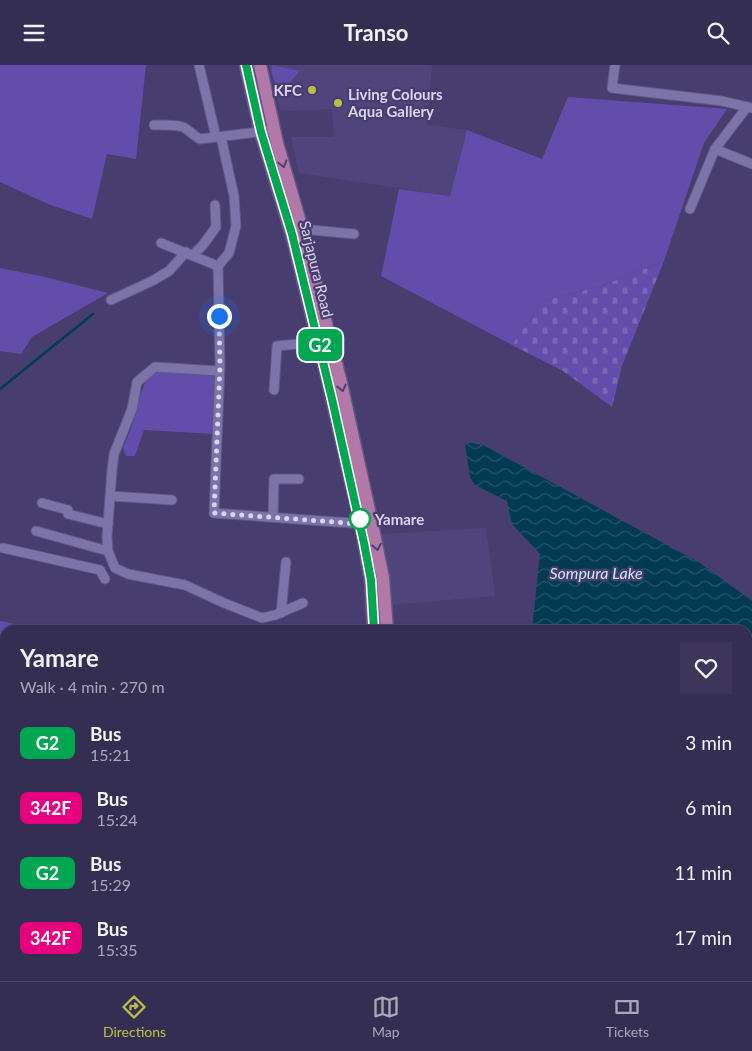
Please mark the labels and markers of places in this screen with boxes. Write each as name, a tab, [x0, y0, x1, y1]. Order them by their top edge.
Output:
place label: KFC	[273, 81, 302, 99]
marker: KFC	[306, 84, 318, 96]
place label: Living Colours Aqua Gallery	[347, 85, 443, 120]
marker: Living Colours Aqua Gallery	[332, 97, 344, 109]
marker: Yamare	[349, 508, 371, 530]
place label: Yamare	[374, 510, 424, 528]

